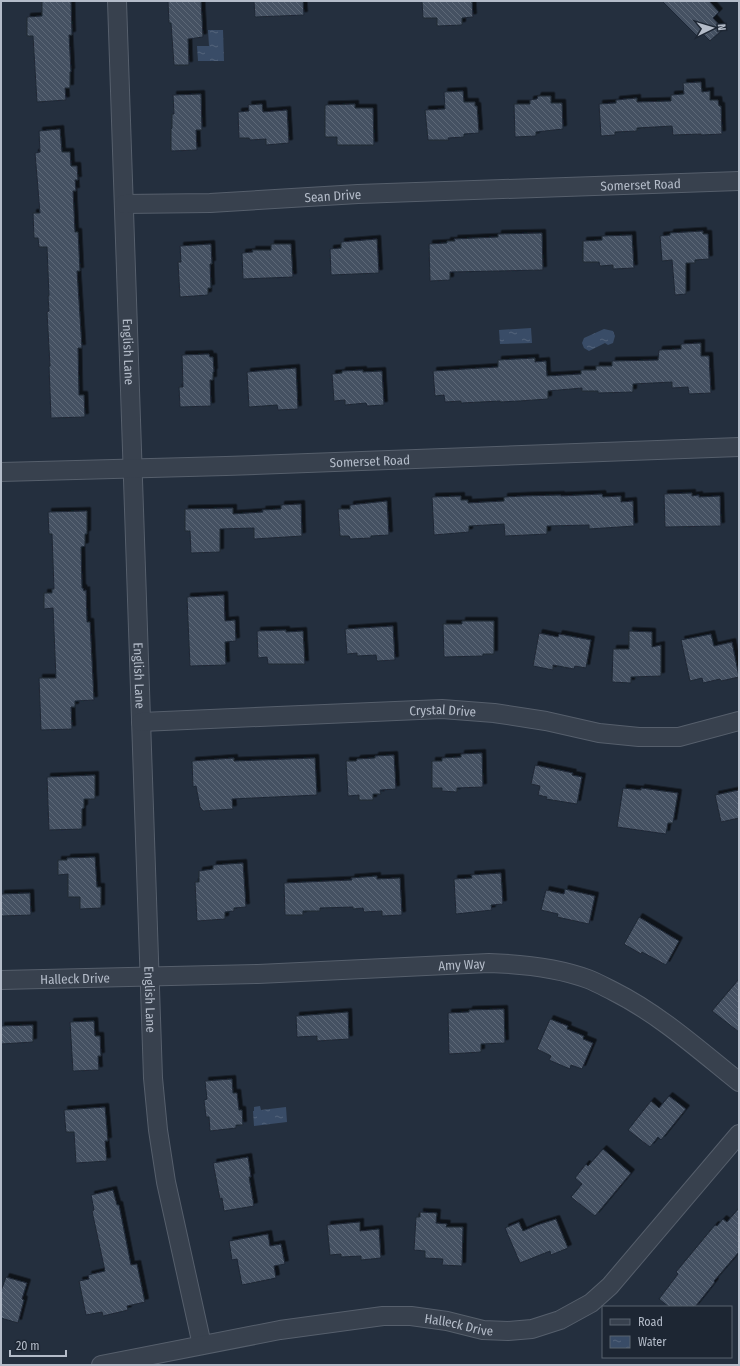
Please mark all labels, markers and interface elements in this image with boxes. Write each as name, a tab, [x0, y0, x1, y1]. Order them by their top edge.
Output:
north arrow	[692, 8, 732, 48]
text: N	[715, 23, 728, 31]
street label: Somerset Road	[600, 176, 681, 194]
street label: Sean Drive	[304, 187, 362, 205]
street label: English Lane	[120, 318, 137, 385]
street label: Somerset Road	[329, 452, 410, 470]
street label: English Lane	[130, 642, 148, 709]
street label: Crystal Drive	[409, 702, 477, 720]
street label: Amy Way	[438, 956, 486, 973]
street label: English Lane	[141, 966, 158, 1033]
street label: Halleck Drive	[40, 970, 110, 987]
legend	[602, 1306, 732, 1358]
street label: Halleck Drive	[424, 1311, 493, 1338]
text: Road	[638, 1315, 663, 1329]
scale bar	[10, 1332, 66, 1358]
text: Water	[638, 1335, 667, 1349]
text: 20 m	[16, 1339, 40, 1353]

